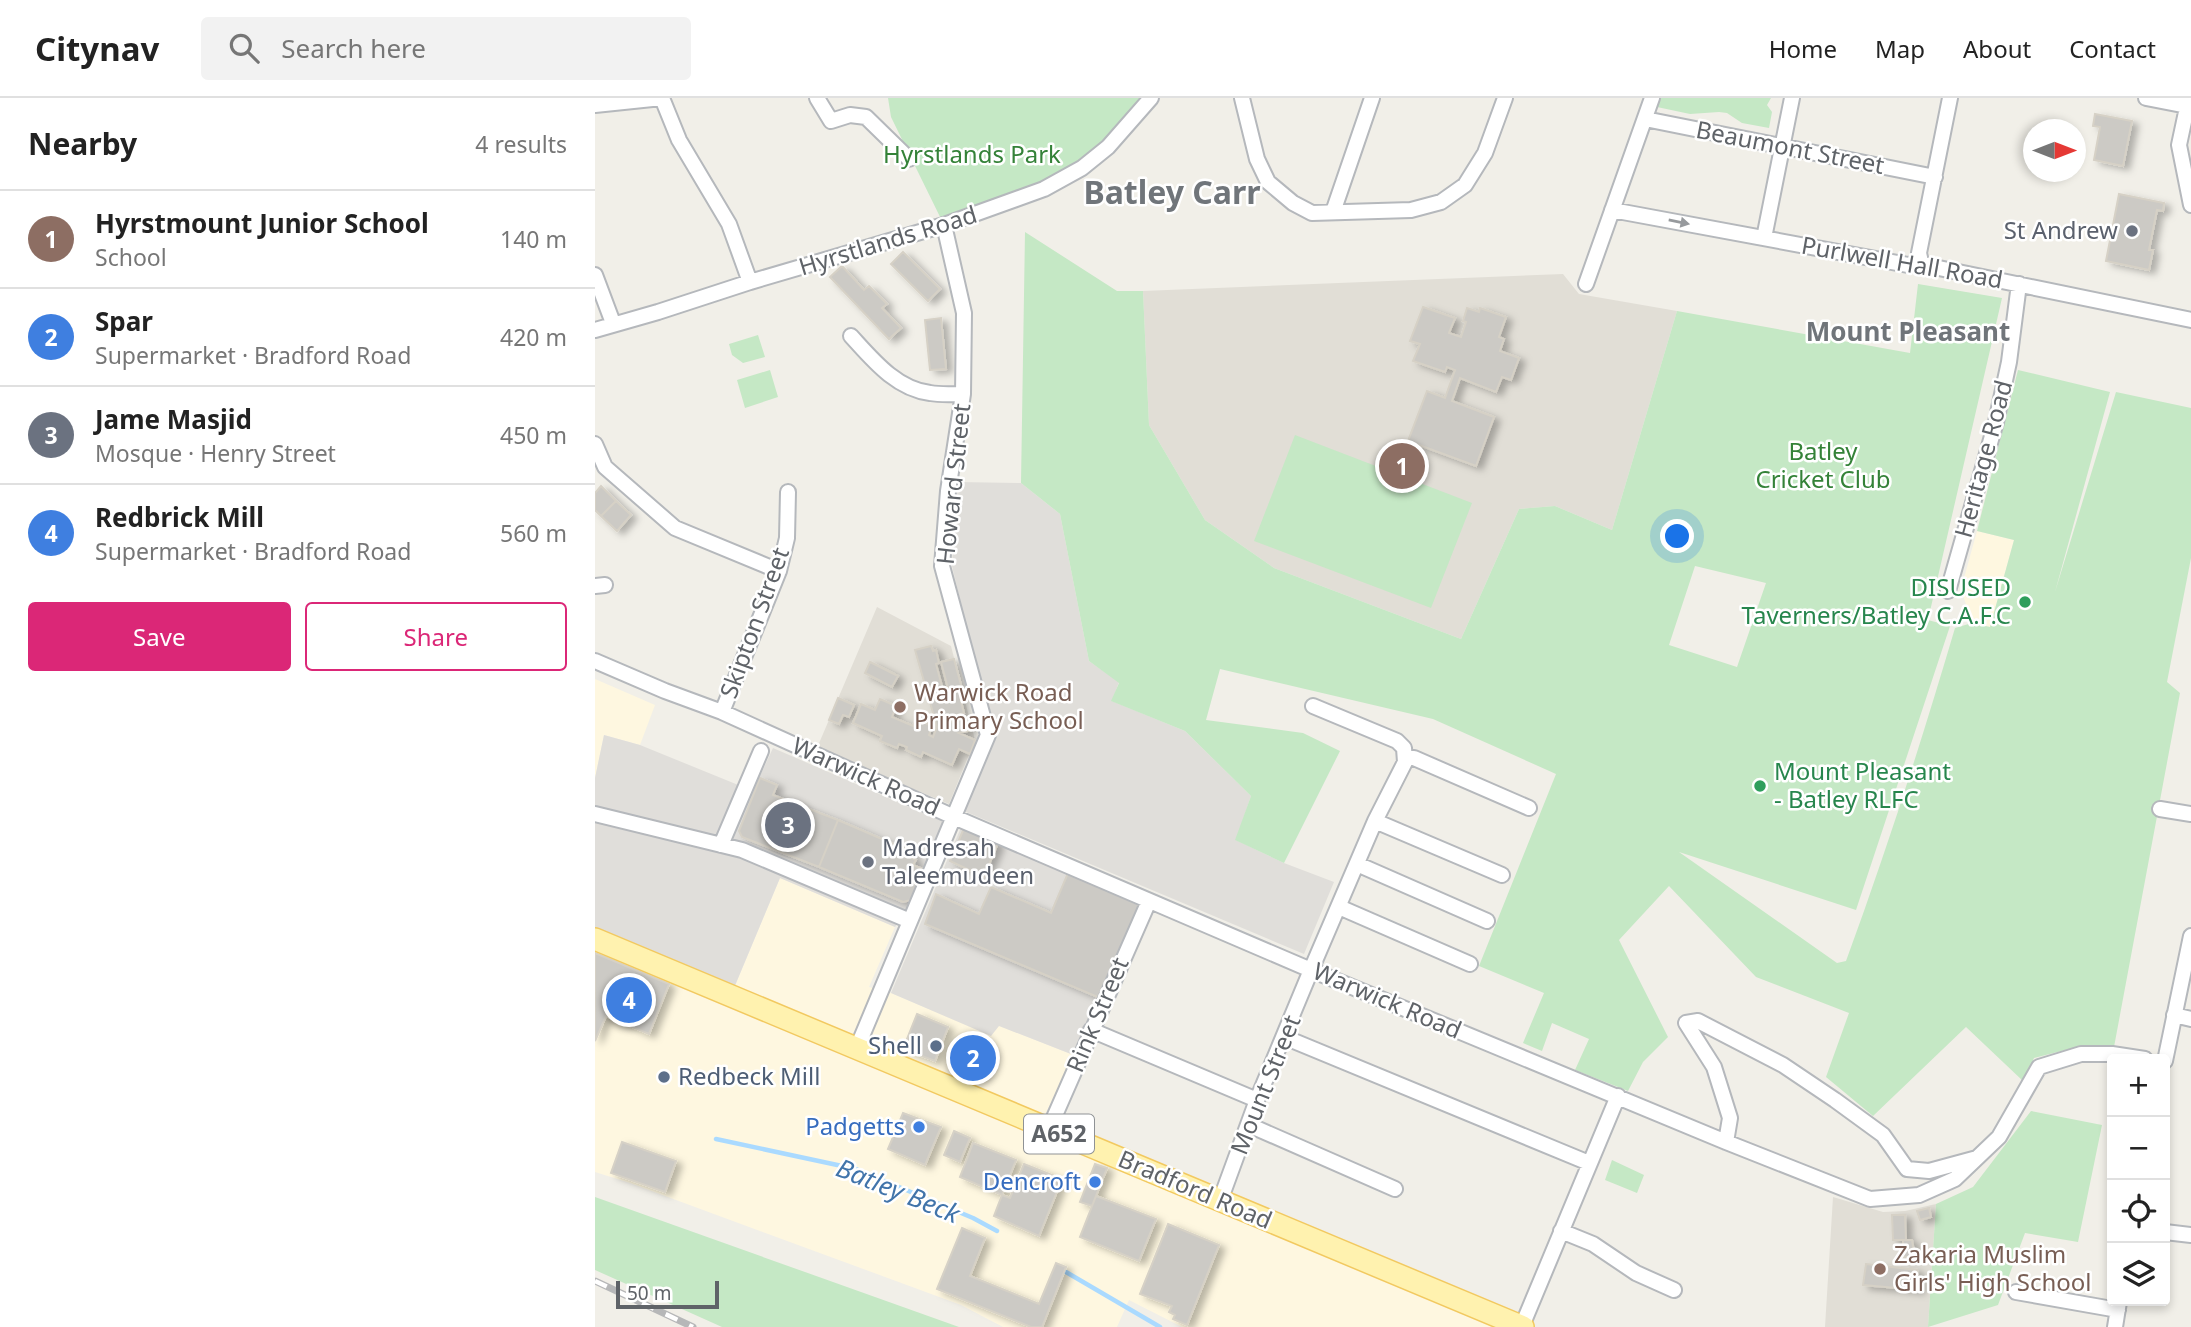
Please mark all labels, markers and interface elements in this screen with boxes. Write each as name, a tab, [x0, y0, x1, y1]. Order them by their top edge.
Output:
search box	[201, 17, 691, 80]
text: Citynav	[35, 26, 159, 71]
icon: search	[225, 29, 263, 67]
text: Search here	[281, 30, 426, 66]
text: Home	[1769, 32, 1837, 65]
text: Map	[1875, 32, 1925, 65]
text: About	[1963, 32, 2031, 65]
text: Contact	[2069, 32, 2156, 65]
street label: Beaumont Street	[1693, 112, 1888, 181]
north arrow	[2023, 119, 2086, 182]
text: Nearby	[28, 123, 137, 164]
text: 4 results	[475, 128, 567, 160]
park label: Hyrstlands Park	[883, 137, 1061, 170]
district label: Batley Carr	[1083, 170, 1261, 213]
street label: Hyrstlands Road	[794, 197, 981, 282]
text: Hyrstmount Junior School	[95, 205, 429, 241]
place label: St Andrew	[2004, 213, 2118, 246]
one-way arrow	[1668, 217, 1690, 228]
text: 1	[44, 223, 58, 255]
text: 140 m	[500, 223, 567, 255]
marker: St Andrew	[2124, 223, 2140, 239]
street label: Purlwell Hall Road	[1799, 228, 2006, 295]
text: School	[95, 241, 167, 273]
text: Spar	[95, 303, 153, 339]
district label: Mount Pleasant	[1806, 313, 2010, 349]
text: 2	[44, 321, 58, 353]
text: 420 m	[500, 321, 567, 353]
text: Supermarket · Bradford Road	[95, 339, 411, 371]
street label: Heritage Road	[1946, 376, 2019, 541]
text: Jame Masjid	[95, 401, 252, 437]
street label: Howard Street	[928, 401, 977, 566]
text: 3	[44, 419, 58, 451]
text: 450 m	[500, 419, 567, 451]
park label: Batley Cricket Club	[1756, 434, 1891, 495]
text: Mosque · Henry Street	[95, 437, 336, 469]
pin: 1	[1379, 440, 1425, 492]
text: Redbrick Mill	[95, 499, 264, 535]
text: 4	[44, 517, 58, 549]
text: 560 m	[500, 517, 567, 549]
your location	[1660, 519, 1694, 553]
text: Supermarket · Bradford Road	[95, 535, 411, 567]
street label: Skipton Street	[711, 542, 796, 702]
place label: DISUSED Taverners/Batley C.A.F.C	[1742, 570, 2011, 631]
marker: DISUSED Taverners/Batley C.A.F.C	[2017, 594, 2033, 610]
button: Save	[28, 602, 291, 671]
button: Share	[305, 602, 567, 671]
place label: Warwick Road Primary School	[914, 675, 1084, 736]
marker: Warwick Road Primary School	[892, 699, 908, 715]
street label: Warwick Road	[787, 728, 946, 823]
place label: Mount Pleasant - Batley RLFC	[1774, 754, 1951, 815]
marker: Mount Pleasant - Batley RLFC	[1752, 778, 1768, 794]
pin: 3	[765, 799, 811, 851]
place label: Madresah Taleemudeen	[882, 830, 1034, 891]
marker: Madresah Taleemudeen	[860, 854, 876, 870]
street label: Rink Street	[1058, 952, 1136, 1077]
street label: Warwick Road	[1308, 953, 1467, 1046]
pin: 4	[606, 974, 652, 1026]
street label: Mount Street	[1222, 1009, 1308, 1159]
place label: Shell	[868, 1028, 922, 1061]
pin: 2	[950, 1032, 996, 1084]
marker: Shell	[928, 1038, 944, 1054]
map controls	[2107, 1054, 2170, 1306]
button: +	[2107, 1054, 2170, 1117]
place label: Redbeck Mill	[678, 1059, 820, 1092]
marker: Redbeck Mill	[656, 1069, 672, 1085]
place label: Padgetts	[805, 1109, 905, 1142]
road number: A652	[1024, 1114, 1094, 1154]
button: −	[2107, 1117, 2170, 1180]
marker: Padgetts	[911, 1119, 927, 1135]
street label: Bradford Road	[1114, 1141, 1278, 1236]
water label: Batley Beck	[831, 1149, 967, 1232]
place label: Dencroft	[983, 1164, 1081, 1197]
marker: Dencroft	[1087, 1174, 1103, 1190]
button: locate	[2107, 1180, 2170, 1243]
place label: Zakaria Muslim Girls' High School	[1894, 1237, 2091, 1298]
button: layers	[2107, 1243, 2170, 1306]
marker: Zakaria Muslim Girls' High School	[1872, 1261, 1888, 1277]
scale bar	[616, 1278, 719, 1310]
text: 50 m	[627, 1280, 671, 1306]

